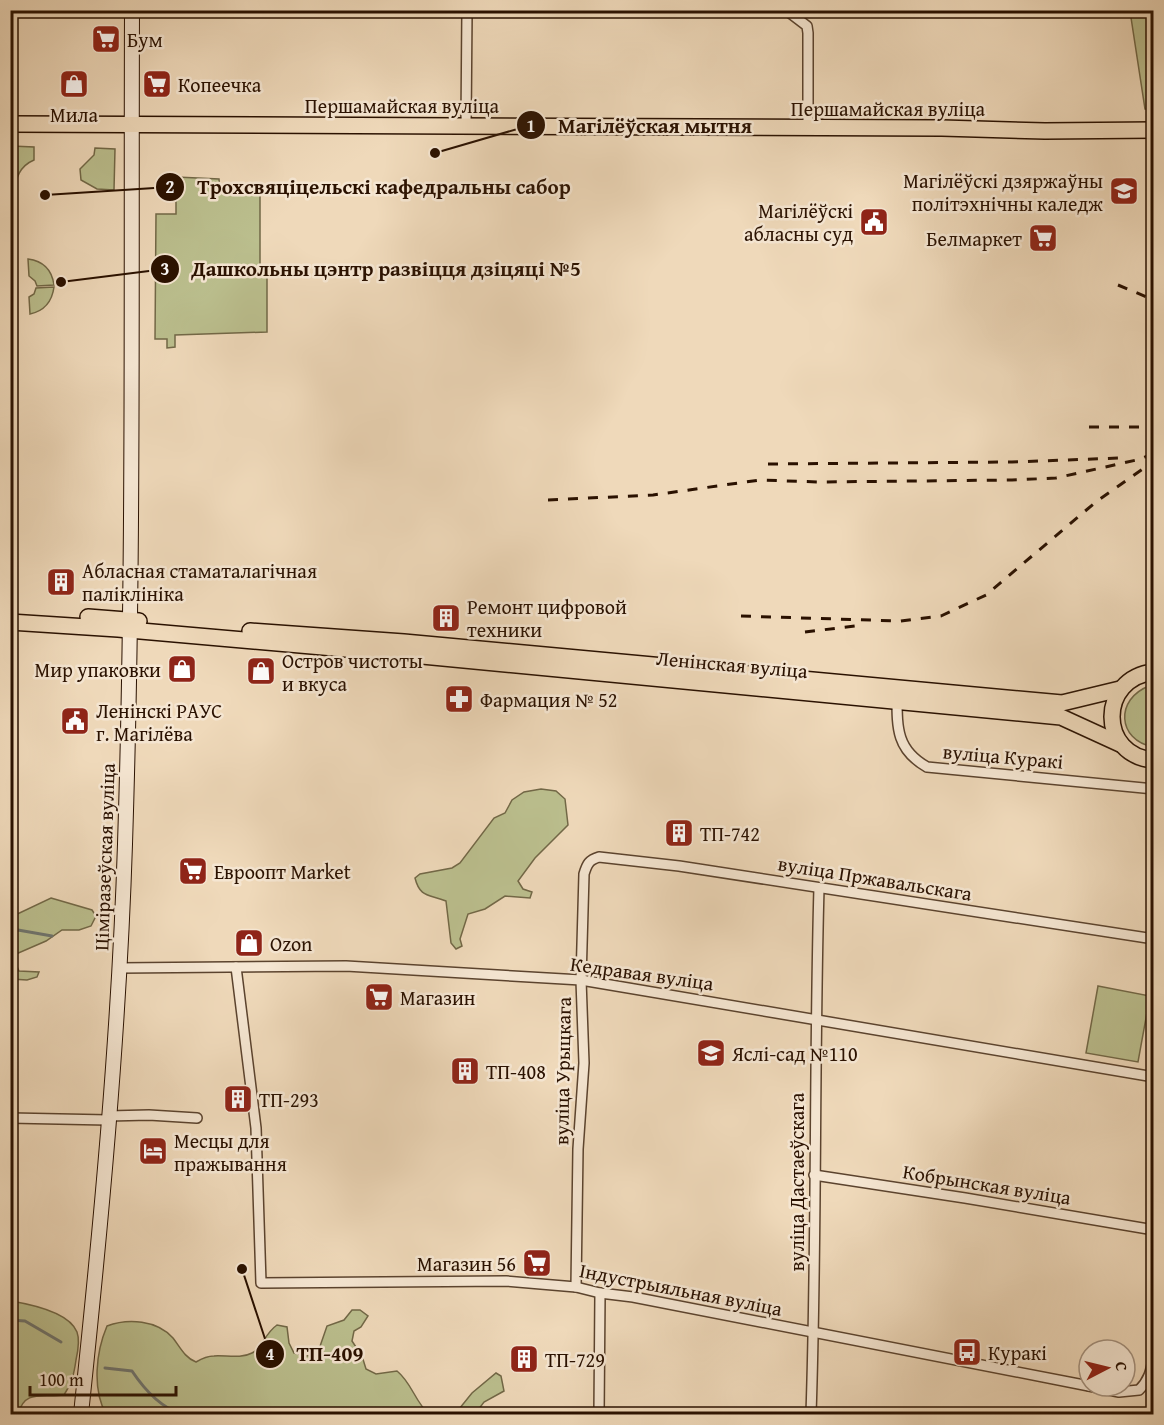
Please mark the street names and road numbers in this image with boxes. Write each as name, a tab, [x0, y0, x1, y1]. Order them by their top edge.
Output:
street label: Першамайская вуліца	[305, 91, 500, 120]
street label: Першамайская вуліца	[791, 94, 986, 123]
street label: Ленінская вуліца	[655, 643, 809, 685]
street label: вуліца Куракі	[942, 736, 1065, 776]
street label: Ціміразеўская вуліца	[86, 762, 122, 951]
street label: вуліца Пржавальскага	[776, 848, 975, 908]
street label: Кедравая вуліца	[569, 949, 716, 997]
street label: вуліца Урыцкага	[546, 996, 578, 1145]
street label: вуліца Дастаеўскага	[782, 1092, 811, 1271]
street label: Кобрынская вуліца	[901, 1156, 1074, 1212]
street label: Індустрыяльная вуліца	[577, 1255, 785, 1323]

